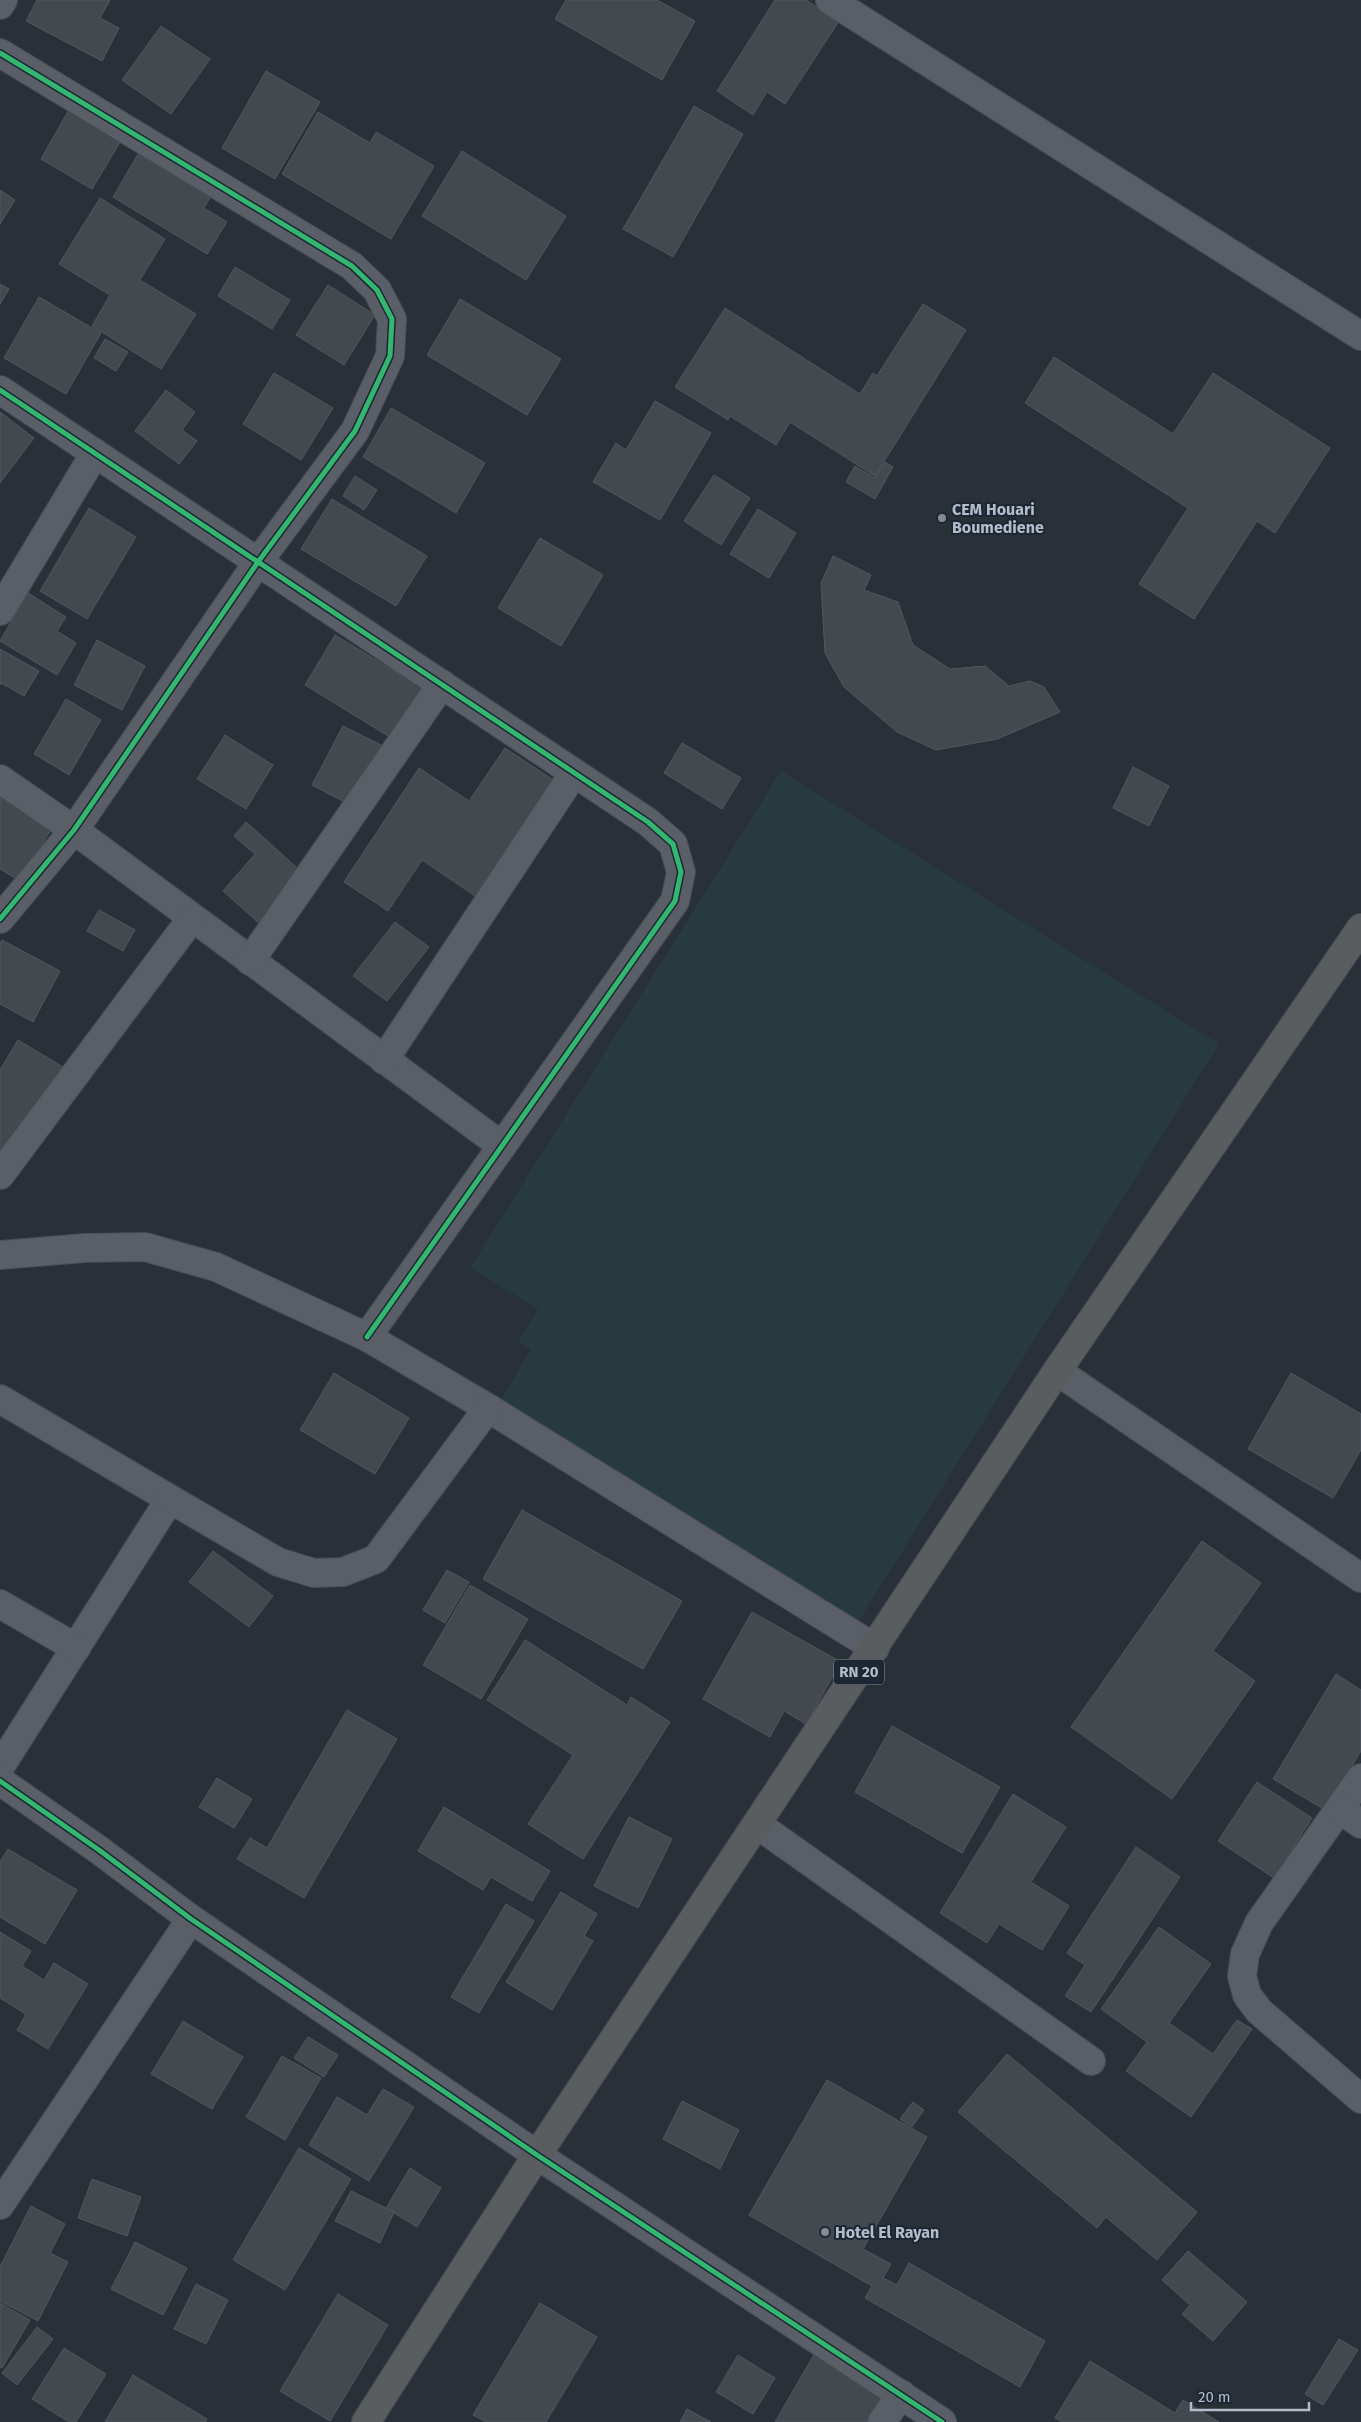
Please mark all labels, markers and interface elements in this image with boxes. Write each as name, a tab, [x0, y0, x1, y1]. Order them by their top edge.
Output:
place label: CEM Houari Boumediene	[952, 500, 1044, 537]
marker: CEM Houari Boumediene	[936, 512, 948, 524]
road number: RN 20	[834, 1660, 884, 1684]
place label: Hotel El Rayan	[835, 2223, 939, 2242]
marker: Hotel El Rayan	[819, 2226, 831, 2238]
scale bar	[1191, 2380, 1308, 2412]
text: 20 m	[1198, 2388, 1231, 2406]

